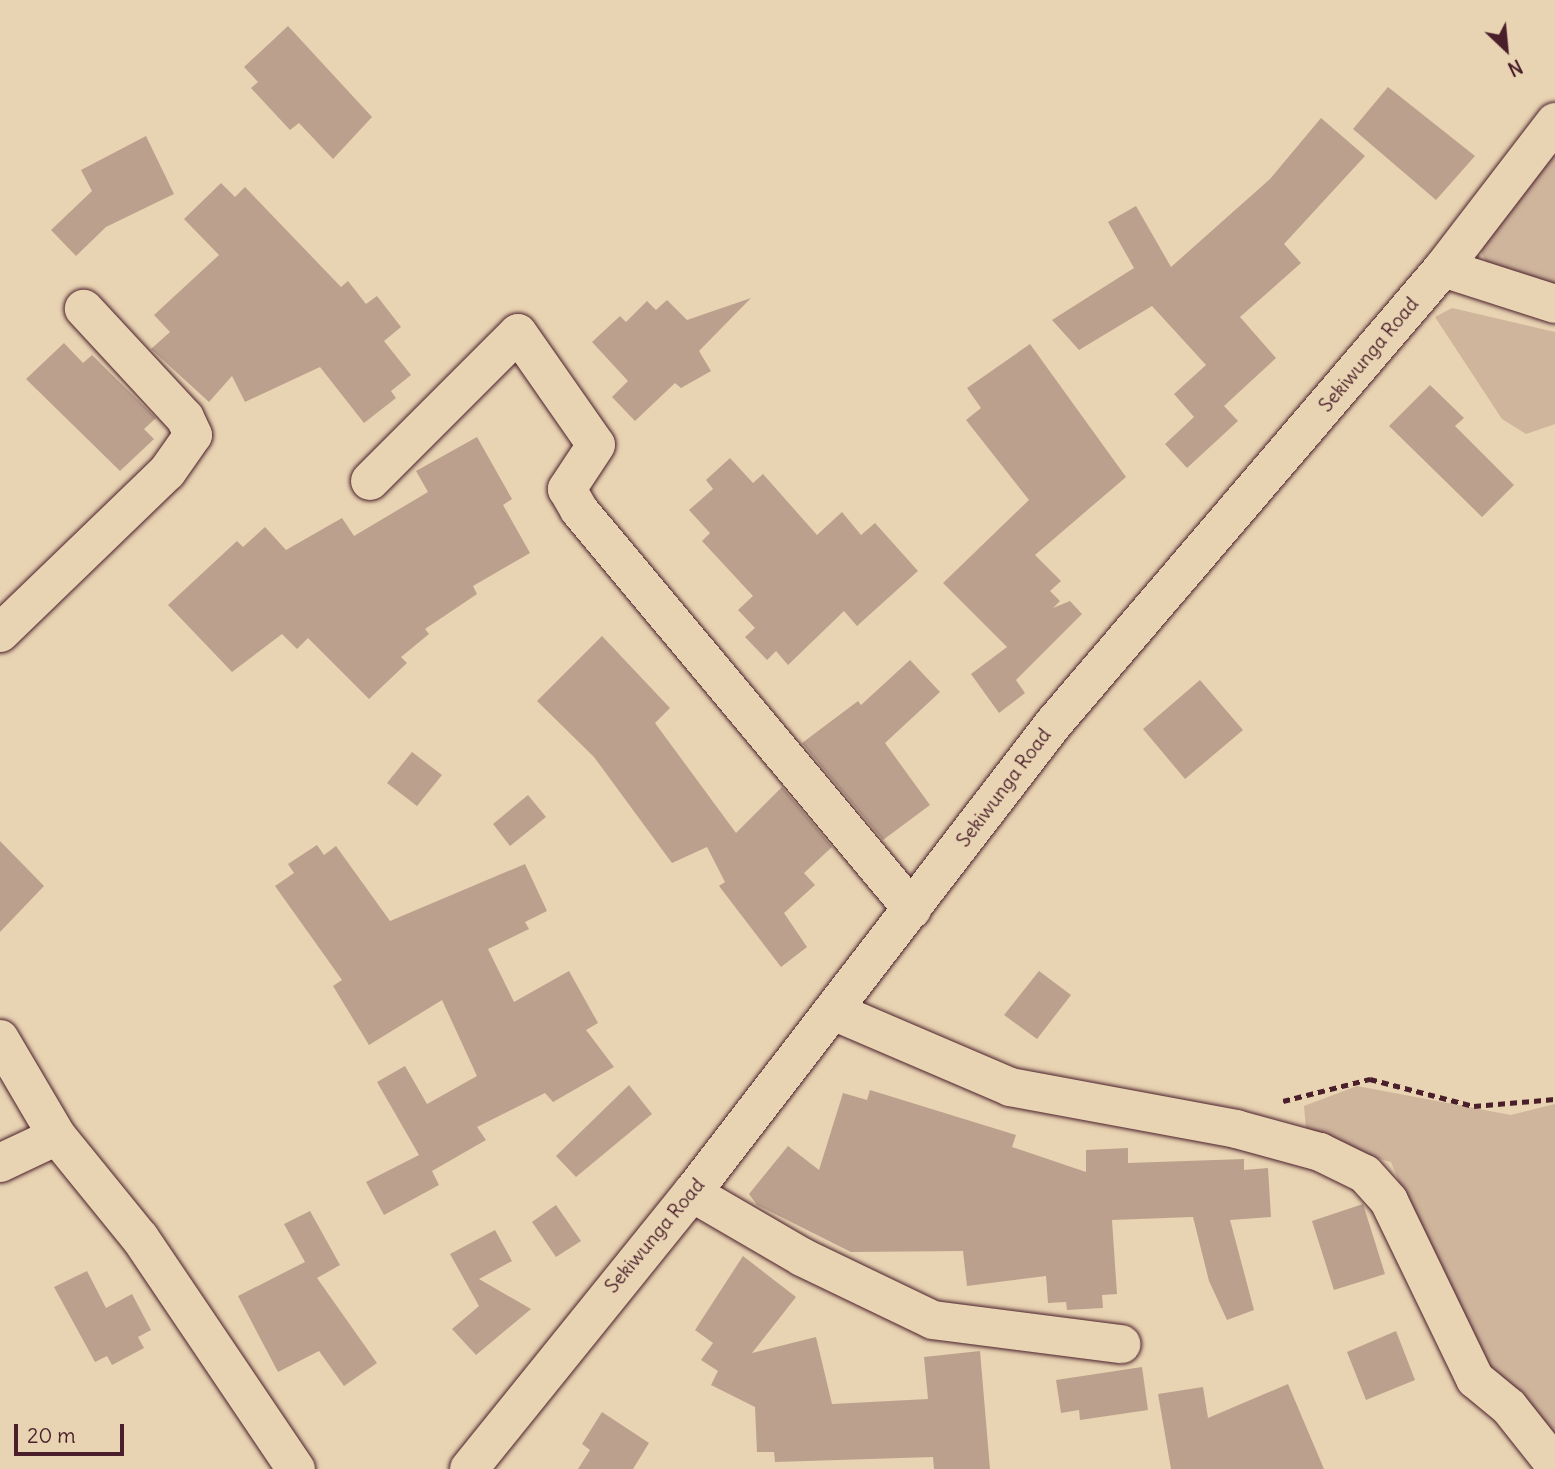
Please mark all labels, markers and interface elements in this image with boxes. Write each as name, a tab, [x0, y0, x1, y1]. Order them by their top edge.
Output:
north arrow	[1471, 14, 1541, 84]
text: N	[1504, 54, 1526, 82]
street label: Sekiwunga Road	[1315, 293, 1423, 417]
street label: Sekiwunga Road	[952, 724, 1056, 852]
street label: Sekiwunga Road	[601, 1174, 709, 1298]
scale bar	[18, 1410, 128, 1454]
text: 20 m	[27, 1422, 76, 1449]

